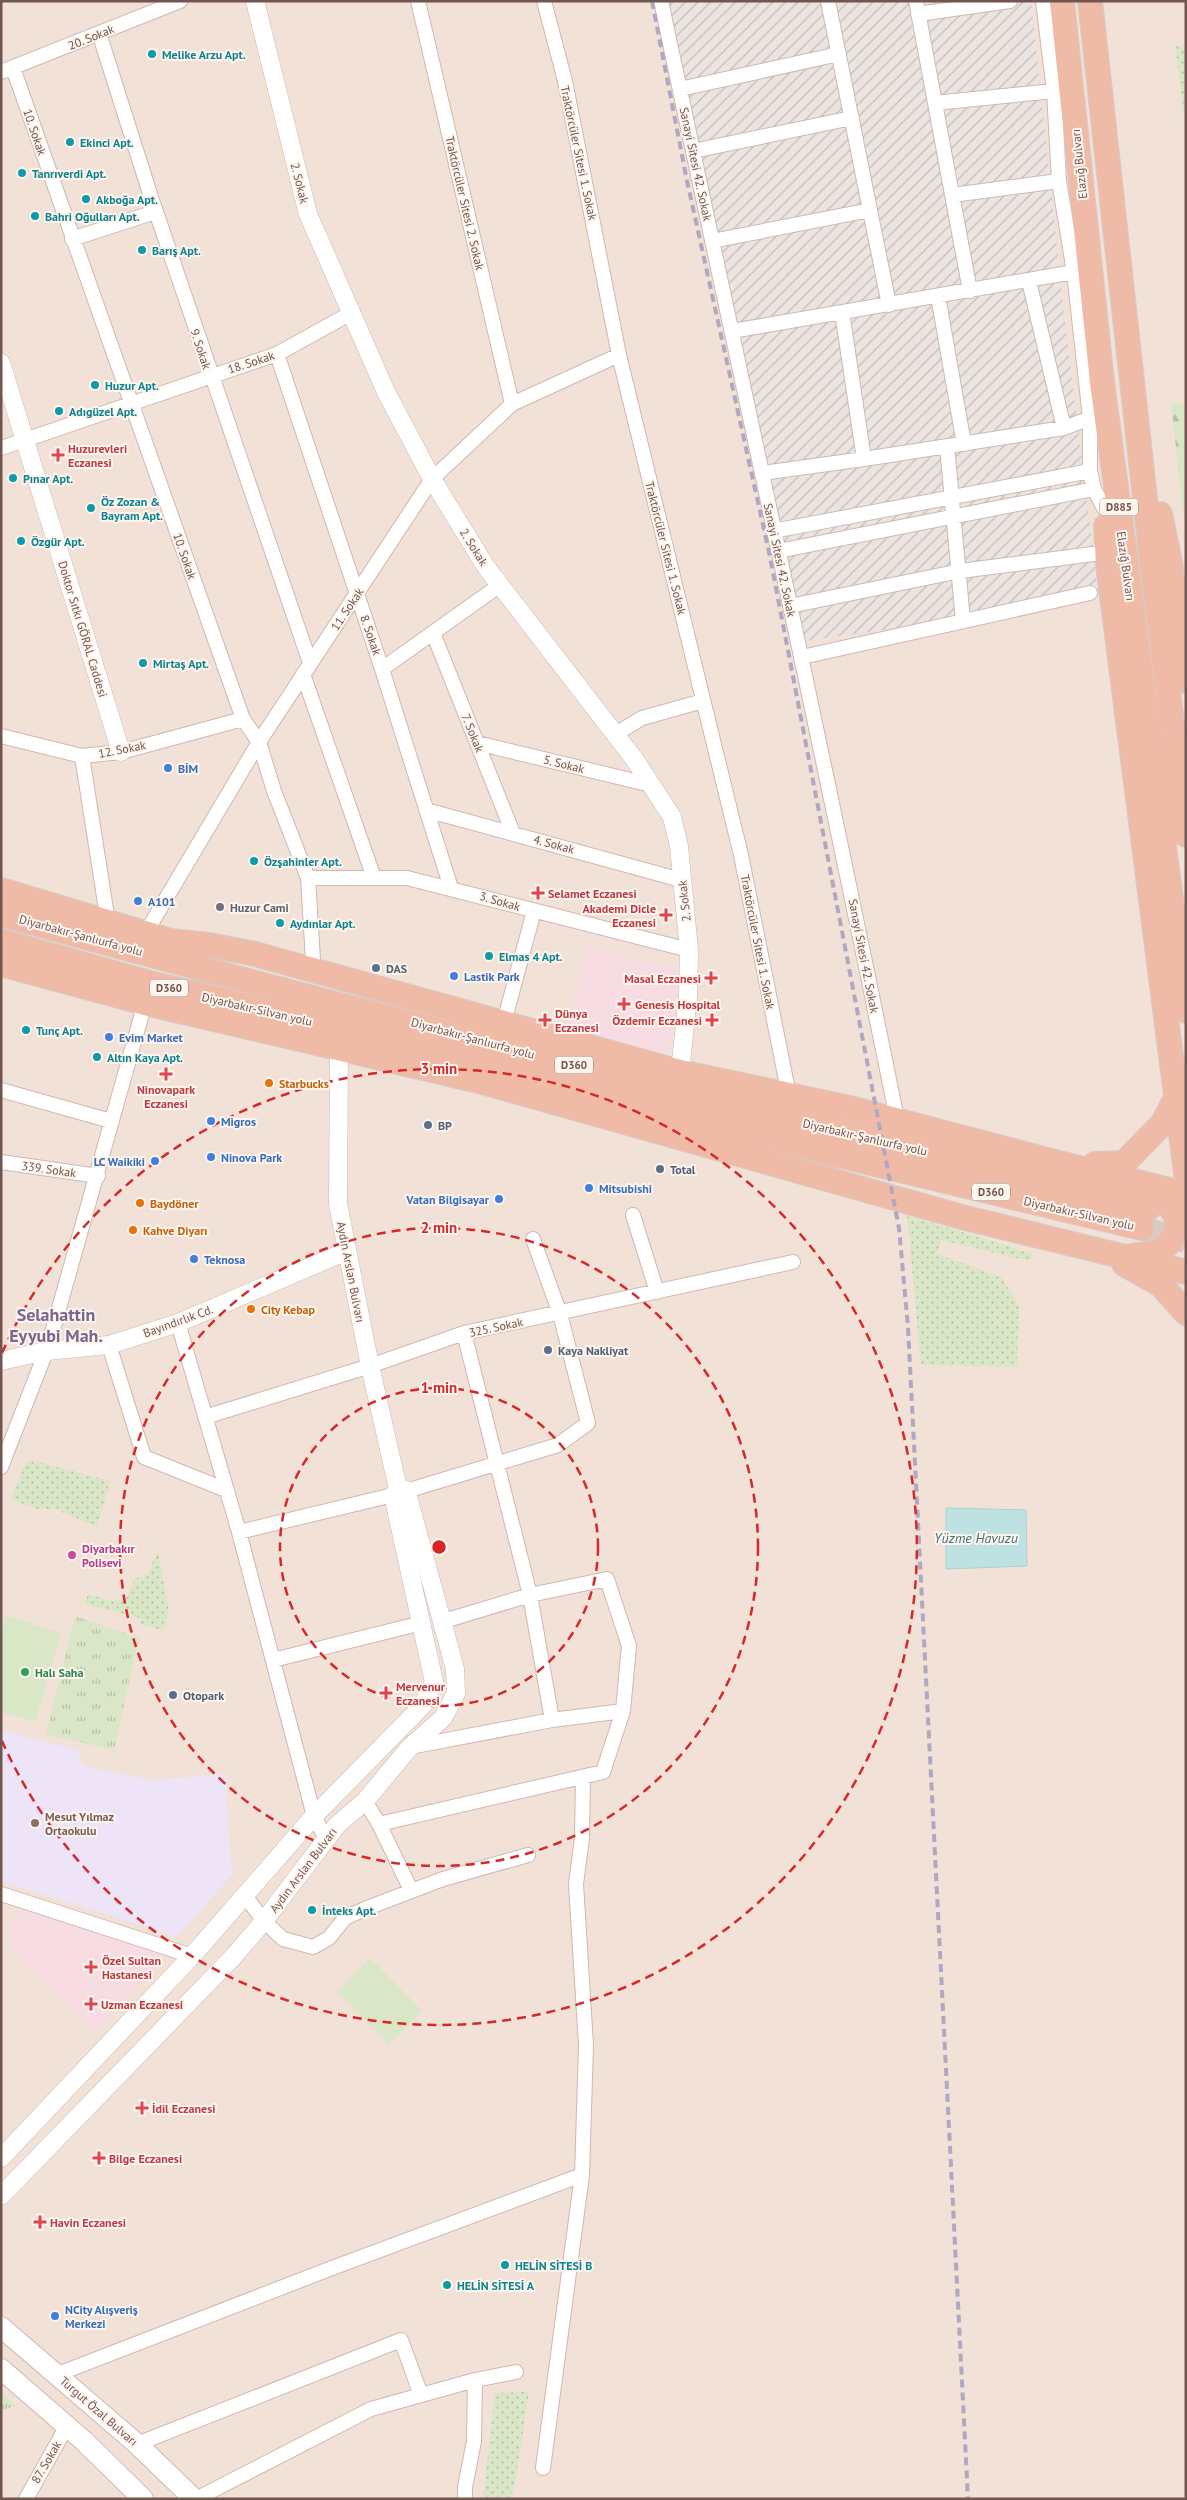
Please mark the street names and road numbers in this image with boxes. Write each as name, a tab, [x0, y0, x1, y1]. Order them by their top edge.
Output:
street label: 20. Sokak	[66, 21, 116, 53]
street label: Traktörcüler Sitesi 1. Sokak	[557, 84, 601, 222]
street label: Sanayi Sitesi 42. Sokak	[677, 106, 715, 223]
street label: 10. Sokak	[20, 107, 50, 157]
street label: Elazığ Bulvarı	[1068, 128, 1090, 200]
street label: Traktörcüler Sitesi 2. Sokak	[442, 135, 488, 272]
street label: 2. Sokak	[288, 161, 312, 205]
street label: 9. Sokak	[187, 327, 215, 371]
street label: 18. Sokak	[226, 347, 276, 377]
street label: Traktörcüler Sitesi 1. Sokak	[642, 480, 690, 617]
road number: D885	[1100, 498, 1138, 516]
street label: Sanayi Sitesi 42. Sokak	[761, 502, 799, 619]
street label: 2. Sokak	[457, 525, 492, 569]
street label: Elazığ Bulvarı	[1114, 530, 1138, 602]
street label: 10. Sokak	[170, 531, 200, 581]
street label: Doktor Sıtkı GÖRAL Caddesi	[55, 559, 111, 699]
street label: 11. Sokak	[327, 585, 367, 633]
street label: 8. Sokak	[357, 613, 385, 657]
street label: 7. Sokak	[458, 712, 488, 755]
street label: 12. Sokak	[97, 737, 147, 761]
street label: 5. Sokak	[542, 752, 586, 776]
street label: 4. Sokak	[532, 831, 576, 857]
street label: Traktörcüler Sitesi 1. Sokak	[738, 873, 778, 1011]
street label: 2. Sokak	[674, 879, 694, 922]
street label: 3. Sokak	[478, 888, 522, 914]
street label: Sanayi Sitesi 42. Sokak	[846, 898, 882, 1015]
street label: Diyarbakır-Şanlıurfa yolu	[18, 911, 144, 959]
road number: D360	[150, 980, 188, 996]
street label: Diyarbakır-Silvan yolu	[200, 989, 314, 1029]
street label: Diyarbakır-Şanlıurfa yolu	[410, 1014, 536, 1062]
road number: D360	[555, 1056, 593, 1074]
street label: Diyarbakır-Şanlıurfa yolu	[801, 1115, 929, 1159]
street label: 339. Sokak	[21, 1158, 77, 1180]
road number: D360	[972, 1184, 1010, 1200]
street label: Diyarbakır-Silvan yolu	[1022, 1193, 1136, 1233]
street label: Aydın Arslan Bulvarı	[334, 1220, 368, 1324]
street label: Bayındırlık Cd.	[141, 1301, 215, 1341]
street label: 325. Sokak	[468, 1314, 525, 1340]
street label: Aydın Arslan Bulvarı	[266, 1825, 340, 1915]
street label: Turgut Özal Bulvarı	[57, 2373, 141, 2449]
street label: 87. Sokak	[28, 2438, 64, 2486]

